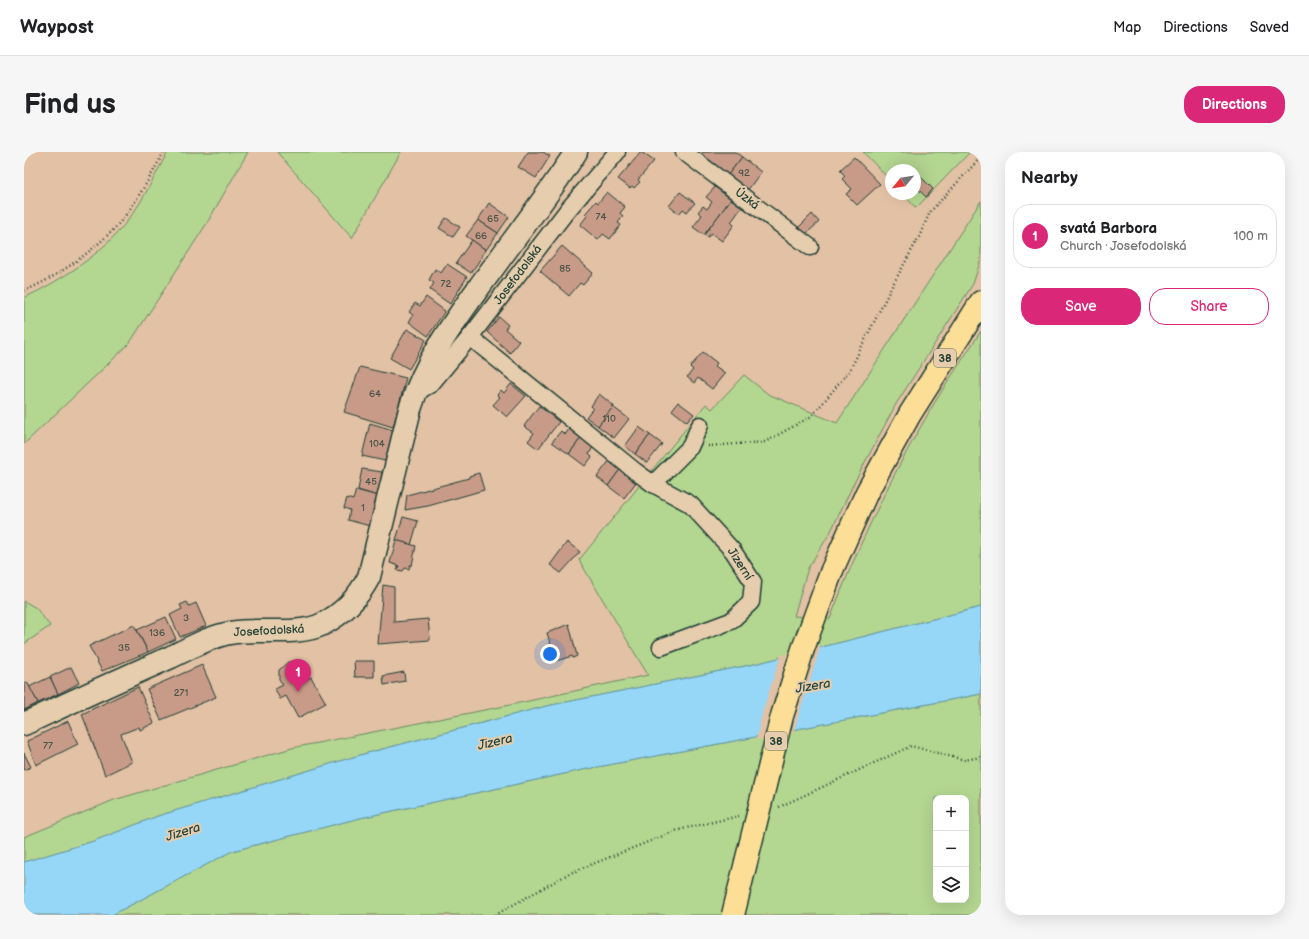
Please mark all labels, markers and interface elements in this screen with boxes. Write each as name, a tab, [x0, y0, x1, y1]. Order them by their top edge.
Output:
text: Waypost	[20, 16, 94, 39]
text: Map	[1113, 19, 1141, 36]
text: Directions	[1163, 19, 1228, 36]
text: Saved	[1250, 19, 1289, 36]
button: Directions	[1184, 86, 1285, 123]
text: Find us	[24, 88, 116, 121]
north arrow	[885, 164, 921, 200]
house number: 92	[738, 167, 750, 179]
text: Nearby	[1021, 168, 1078, 188]
street label: Úzká	[732, 183, 764, 213]
house number: 74	[595, 211, 607, 223]
house number: 65	[487, 213, 499, 225]
text: svatá Barbora	[1060, 219, 1157, 238]
text: 1	[1032, 228, 1038, 244]
text: 100 m	[1233, 228, 1268, 244]
house number: 66	[475, 230, 487, 242]
text: Church · Josefodolská	[1060, 238, 1187, 254]
street label: Josefodolská	[491, 242, 545, 308]
house number: 85	[559, 263, 571, 275]
house number: 72	[441, 278, 452, 290]
button: Save	[1021, 288, 1141, 325]
button: Share	[1149, 288, 1269, 325]
road number: 38	[934, 349, 956, 367]
house number: 64	[369, 388, 381, 400]
house number: 110	[602, 413, 616, 425]
house number: 104	[369, 438, 385, 450]
house number: 45	[365, 476, 377, 488]
house number: 1	[361, 502, 365, 514]
street label: Jizerní	[724, 545, 756, 583]
house number: 3	[183, 612, 189, 624]
street label: Josefodolská	[233, 622, 305, 640]
house number: 136	[149, 627, 165, 639]
house number: 35	[118, 642, 130, 654]
your location	[540, 644, 560, 664]
pin: 1	[285, 659, 311, 692]
water label: Jizera	[793, 675, 832, 697]
house number: 271	[174, 687, 188, 699]
water label: Jizera	[475, 730, 514, 754]
road number: 38	[765, 732, 787, 750]
house number: 77	[43, 740, 53, 752]
map controls	[933, 795, 969, 903]
button: +	[933, 795, 969, 831]
water label: Jizera	[163, 819, 202, 845]
button: −	[933, 831, 969, 867]
button: layers	[933, 867, 969, 903]

